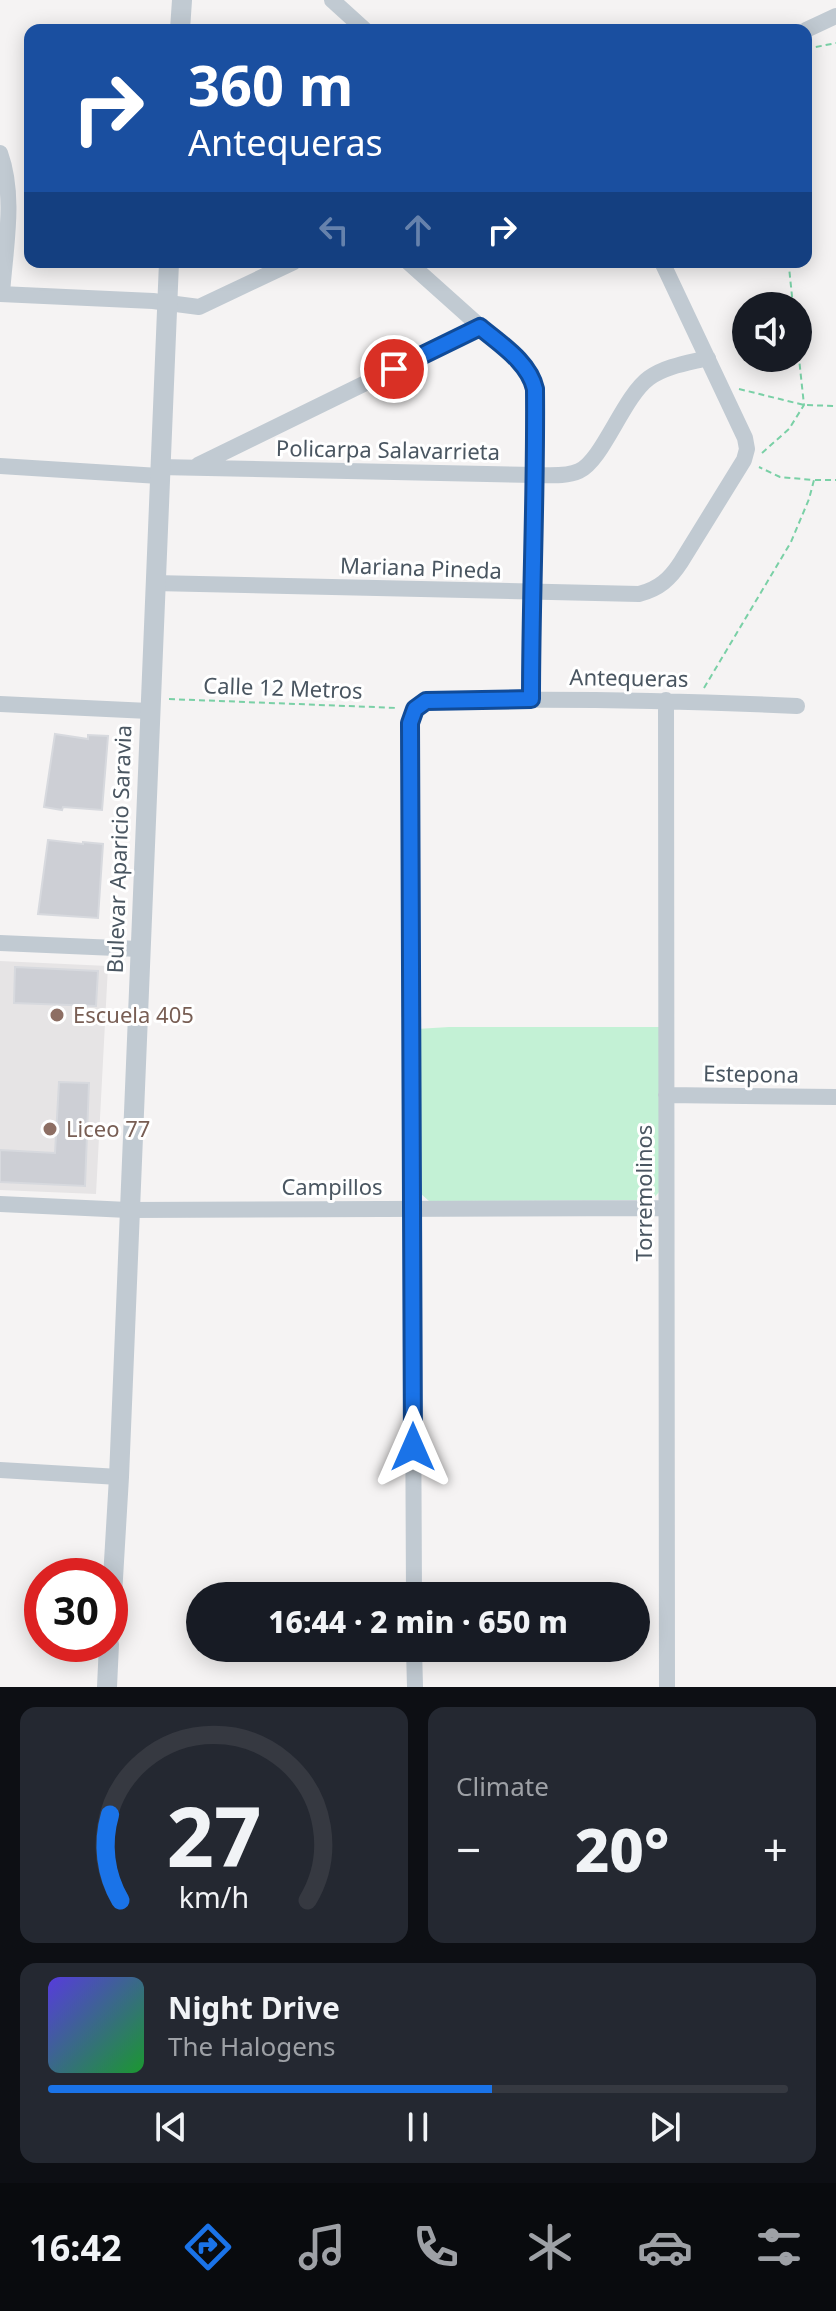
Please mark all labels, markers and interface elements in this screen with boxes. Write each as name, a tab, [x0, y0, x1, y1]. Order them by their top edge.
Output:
text: 360 m	[188, 46, 353, 122]
icon: right	[56, 56, 160, 160]
text: Antequeras	[188, 118, 383, 167]
icon: left	[312, 208, 356, 252]
icon: ahead	[396, 208, 440, 252]
icon: right	[480, 208, 524, 252]
map controls	[732, 292, 812, 372]
button: sound	[732, 292, 812, 372]
pin	[360, 335, 428, 403]
icon: arrive	[372, 347, 416, 391]
street label: Policarpa Salavarrieta	[276, 432, 500, 466]
street label: Mariana Pineda	[340, 549, 502, 585]
street label: Antequeras	[569, 661, 689, 693]
street label: Calle 12 Metros	[203, 669, 363, 705]
street label: Bulevar Aparicio Saravia	[99, 724, 137, 974]
place label: Escuela 405	[73, 999, 194, 1029]
marker: Escuela 405	[48, 1006, 66, 1024]
street label: Estepona	[703, 1057, 799, 1089]
place label: Liceo 77	[66, 1113, 150, 1143]
marker: Liceo 77	[41, 1120, 59, 1138]
street label: Torremolinos	[628, 1125, 658, 1261]
street label: Campillos	[281, 1171, 383, 1201]
position arrow	[371, 1405, 455, 1489]
speed limit sign: 30	[24, 1558, 128, 1662]
text: 16:44 · 2 min · 650 m	[268, 1601, 568, 1642]
text: Climate	[456, 1768, 549, 1804]
text: 27	[166, 1778, 262, 1891]
text: 20°	[575, 1808, 669, 1890]
text: −	[456, 1819, 481, 1879]
text: +	[763, 1819, 788, 1879]
text: km/h	[179, 1877, 249, 1916]
text: Night Drive	[168, 1987, 340, 2028]
text: The Halogens	[168, 2028, 335, 2064]
icon: previous	[149, 2105, 193, 2149]
icon: pause	[396, 2105, 440, 2149]
icon: next	[643, 2105, 687, 2149]
icon: directions	[180, 2219, 236, 2275]
icon: music	[294, 2219, 350, 2275]
icon: phone	[408, 2219, 464, 2275]
icon: climate	[522, 2219, 578, 2275]
icon: car	[637, 2219, 693, 2275]
icon: filters	[751, 2219, 807, 2275]
text: 16:42	[29, 2223, 122, 2272]

